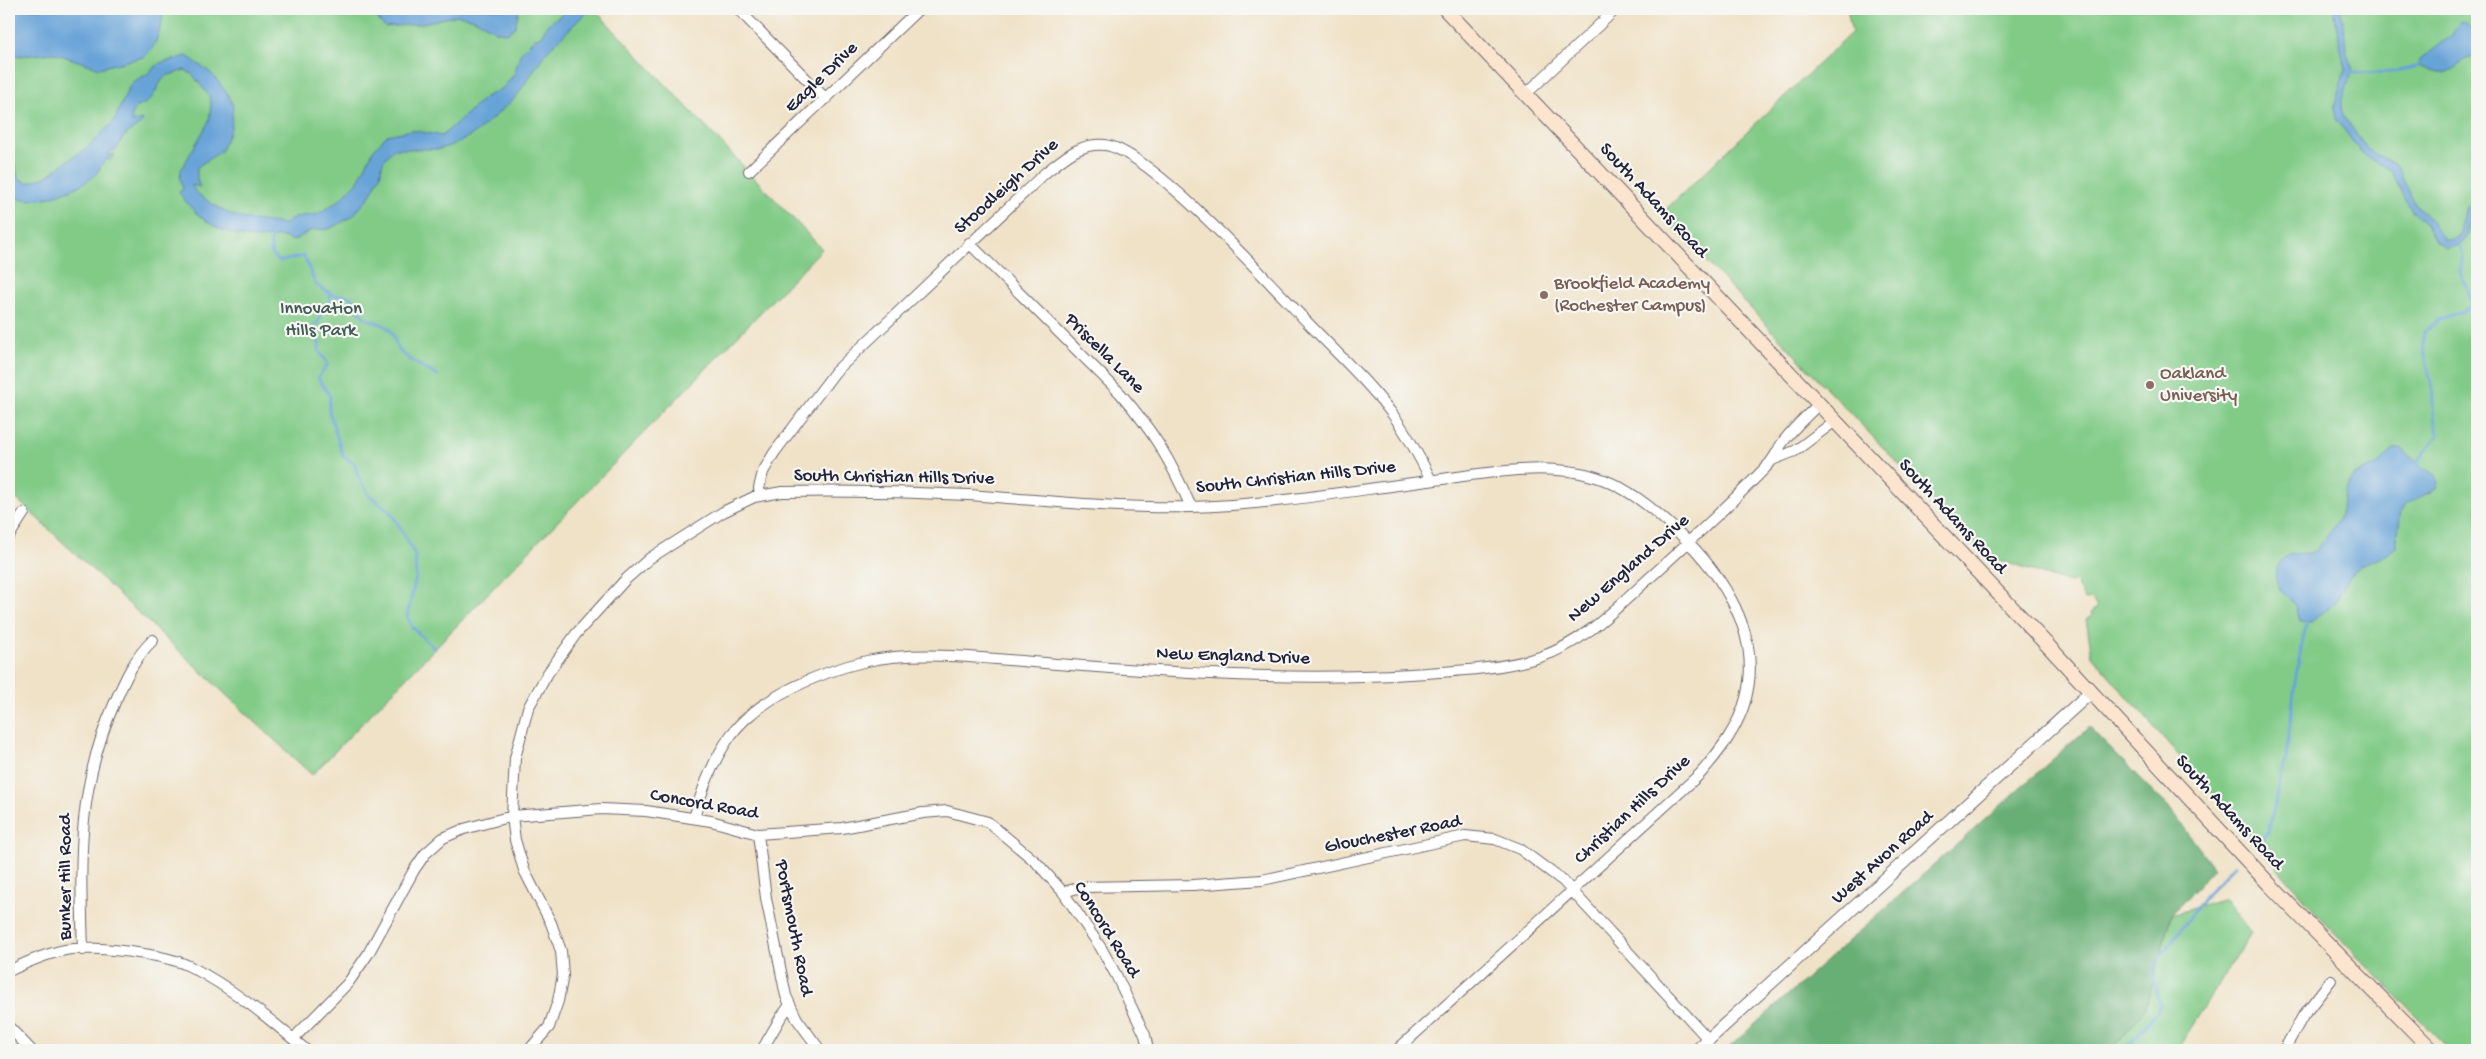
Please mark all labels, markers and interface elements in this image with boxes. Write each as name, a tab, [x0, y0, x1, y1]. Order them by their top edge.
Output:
street label: Eagle Drive	[781, 37, 864, 119]
street label: Stoodleigh Drive	[950, 134, 1064, 240]
street label: South Adams Road	[1594, 139, 1714, 265]
place label: Brookfield Academy (Rochester Campus)	[1553, 273, 1711, 318]
marker: Brookfield Academy (Rochester Campus)	[1538, 289, 1550, 301]
park label: Innovation Hills Park	[280, 298, 362, 343]
street label: Priscella Lane	[1058, 308, 1149, 399]
place label: Oakland University	[2160, 363, 2238, 408]
marker: Oakland University	[2144, 379, 2156, 391]
street label: South Adams Road	[1893, 455, 2013, 581]
street label: South Christian Hills Drive	[1195, 456, 1397, 500]
street label: South Christian Hills Drive	[794, 465, 995, 491]
street label: New England Drive	[1563, 510, 1695, 628]
street label: New England Drive	[1156, 643, 1310, 671]
street label: Christian Hills Drive	[1570, 750, 1696, 870]
street label: South Adams Road	[2170, 751, 2290, 877]
street label: Concord Road	[648, 784, 762, 826]
street label: West Avon Road	[1827, 805, 1940, 910]
street label: Glouchester Road	[1323, 810, 1465, 860]
street label: Bunker Hill Road	[55, 812, 78, 941]
street label: Portsmouth Road	[768, 857, 818, 1000]
street label: Concord Road	[1067, 878, 1146, 984]

